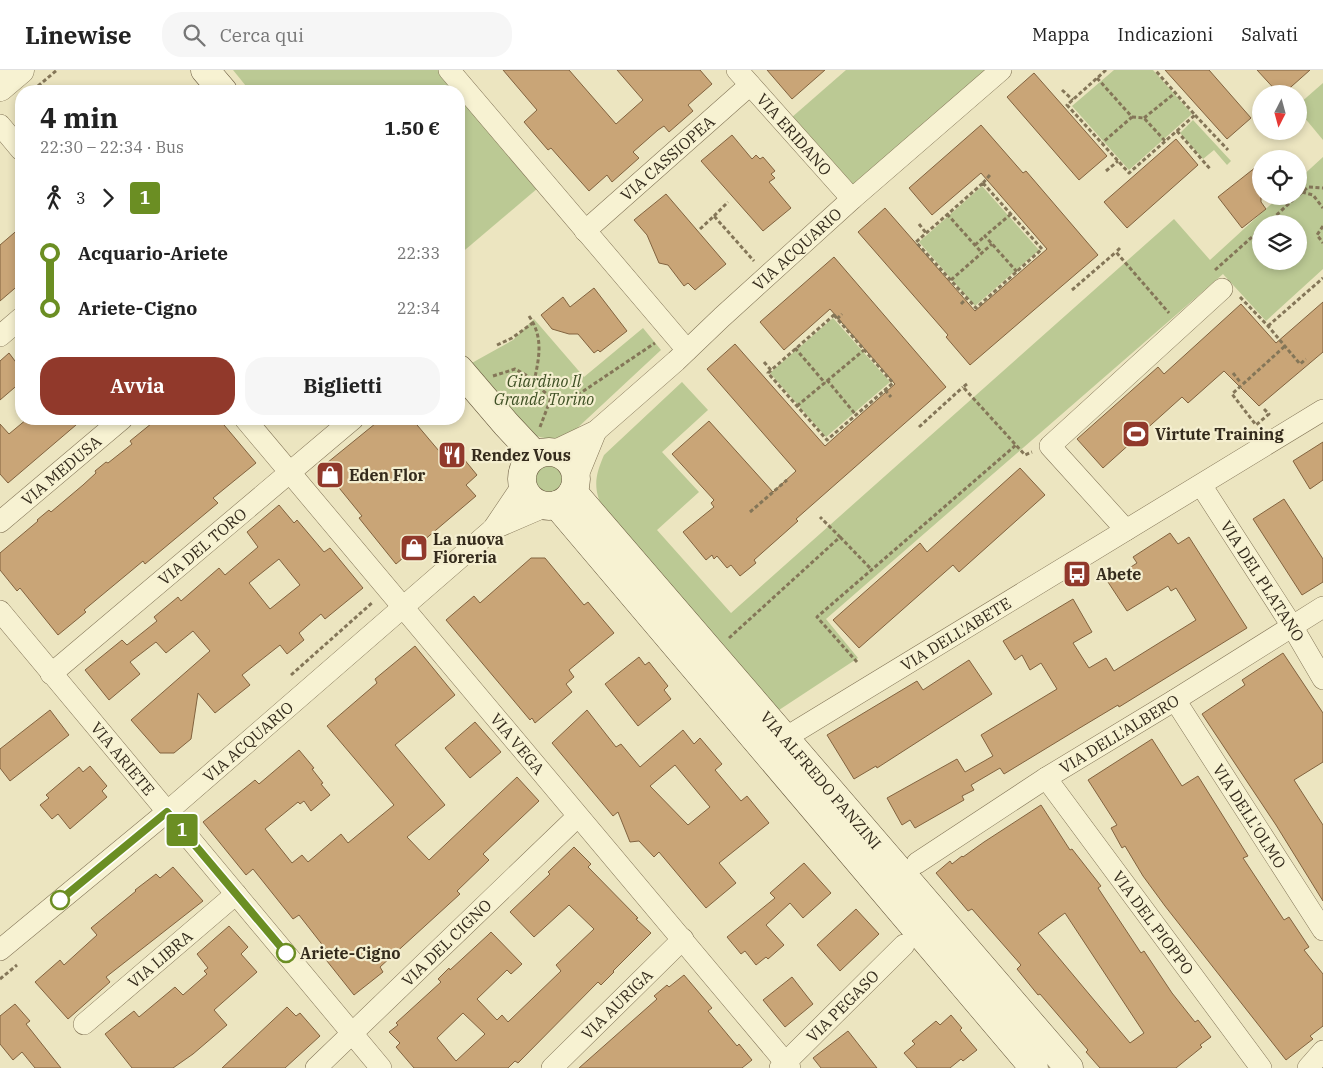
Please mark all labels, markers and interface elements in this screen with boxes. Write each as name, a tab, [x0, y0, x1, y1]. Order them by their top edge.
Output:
search box	[162, 12, 512, 57]
text: Linewise	[25, 19, 132, 51]
icon: search	[180, 21, 208, 49]
text: Cerca qui	[220, 23, 304, 47]
text: Mappa	[1032, 23, 1090, 46]
text: Indicazioni	[1118, 23, 1213, 46]
text: Salvati	[1241, 23, 1298, 46]
north arrow	[1252, 85, 1308, 140]
map controls	[1252, 85, 1307, 270]
street label: VIA ERIDANO	[752, 89, 836, 179]
text: 4 min	[40, 99, 118, 136]
street label: VIA CASSIOPEA	[616, 111, 719, 205]
text: 1.50 €	[384, 116, 440, 140]
text: 22:30 – 22:34 · Bus	[40, 137, 184, 157]
button: locate	[1252, 150, 1307, 205]
icon: walk	[40, 184, 68, 212]
icon: forward	[94, 184, 122, 212]
text: 1	[140, 186, 150, 209]
text: 3	[76, 188, 86, 208]
street label: VIA ACQUARIO	[748, 203, 846, 294]
button: layers	[1252, 215, 1307, 270]
text: Acquario-Ariete	[78, 241, 228, 265]
text: 22:33	[397, 243, 440, 263]
text: Ariete-Cigno	[78, 296, 197, 320]
text: 22:34	[397, 298, 440, 318]
button: Avvia	[40, 357, 235, 415]
button: Biglietti	[245, 357, 440, 415]
park label: Giardino Il Grande Torino	[494, 371, 594, 409]
sports icon: Virtute Training	[1121, 419, 1151, 449]
place label: Virtute Training	[1155, 424, 1284, 444]
street label: VIA MEDUSA	[17, 431, 105, 510]
restaurant icon: Rendez Vous	[437, 440, 467, 470]
place label: Rendez Vous	[471, 445, 571, 465]
shop icon: Eden Flor	[315, 460, 345, 490]
place label: Eden Flor	[349, 465, 426, 485]
street label: VIA DEL TORO	[154, 503, 251, 589]
street label: VIA DEL PLATANO	[1216, 517, 1309, 645]
place label: La nuova Fioreria	[433, 529, 504, 567]
shop icon: La nuova Fioreria	[399, 533, 429, 563]
bus stop icon: Abete	[1062, 559, 1092, 589]
place label: Abete	[1096, 564, 1141, 584]
street label: VIA DELL'ABETE	[897, 593, 1015, 675]
street label: VIA DELL'ALBERO	[1056, 690, 1183, 778]
street label: VIA ACQUARIO	[199, 697, 297, 786]
street label: VIA ALFREDO PANZINI	[756, 707, 886, 853]
street label: VIA VEGA	[486, 709, 549, 779]
street label: VIA ARIETE	[87, 718, 159, 799]
street label: VIA DELL'OLMO	[1209, 760, 1291, 872]
line badge: 1	[166, 814, 198, 846]
text: 1	[177, 818, 187, 841]
street label: VIA DEL PIOPPO	[1108, 867, 1198, 978]
unlabelled marker	[50, 890, 70, 910]
street label: VIA DEL CIGNO	[397, 895, 496, 990]
street label: VIA LIBRA	[124, 926, 196, 992]
marker: Ariete-Cigno	[276, 943, 296, 963]
place label: Ariete-Cigno	[300, 943, 401, 963]
street label: VIA AURIGA	[577, 965, 657, 1044]
street label: VIA PEGASO	[802, 966, 883, 1046]

